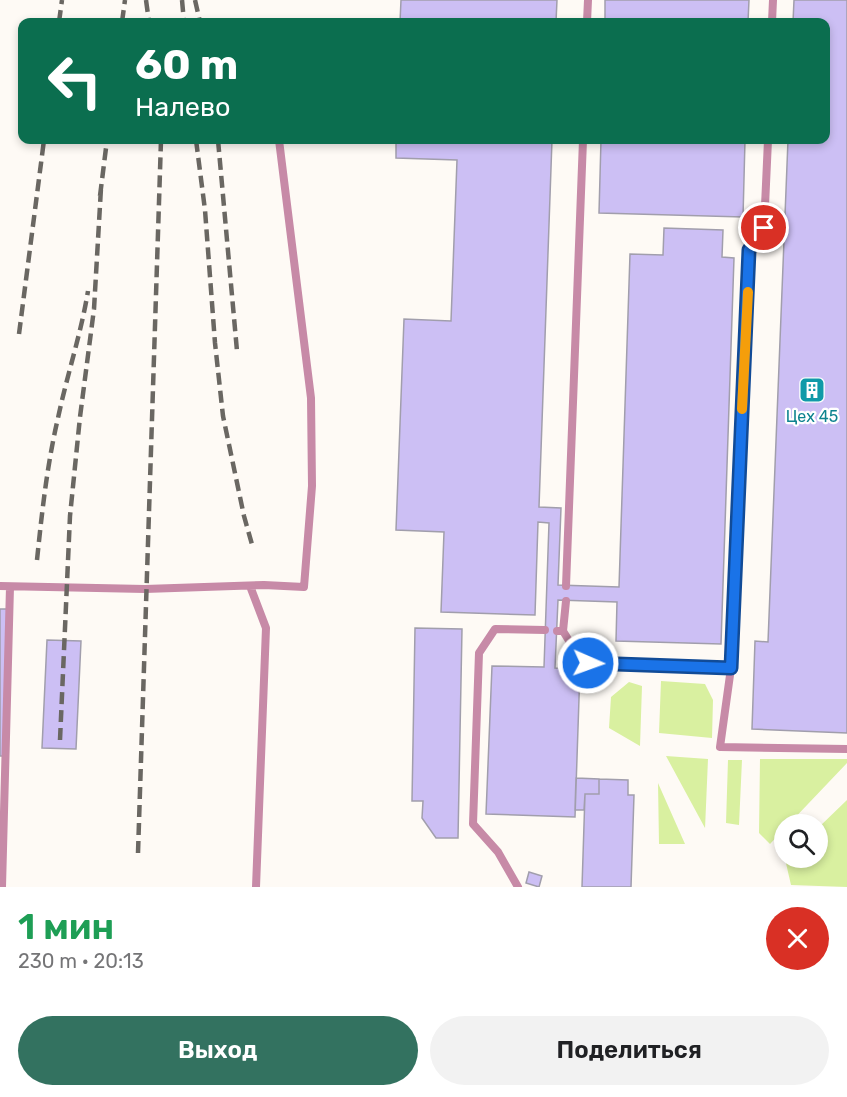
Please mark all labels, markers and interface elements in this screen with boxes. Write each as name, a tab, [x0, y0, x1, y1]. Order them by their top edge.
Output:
text: 60 m	[135, 40, 238, 90]
icon: left	[36, 42, 114, 120]
text: Налево	[135, 91, 231, 123]
pin	[738, 202, 789, 253]
icon: arrive	[747, 211, 780, 244]
building icon: Цех 45	[797, 375, 827, 405]
place label: Цех 45	[786, 407, 838, 426]
position arrow	[556, 631, 620, 695]
map controls	[774, 814, 828, 868]
button: search	[774, 814, 828, 868]
text: 1 мин	[18, 905, 114, 948]
button: close	[766, 907, 829, 970]
text: 230 m · 20:13	[18, 949, 144, 973]
button: Выход	[18, 1016, 418, 1085]
button: Поделиться	[430, 1016, 829, 1085]

